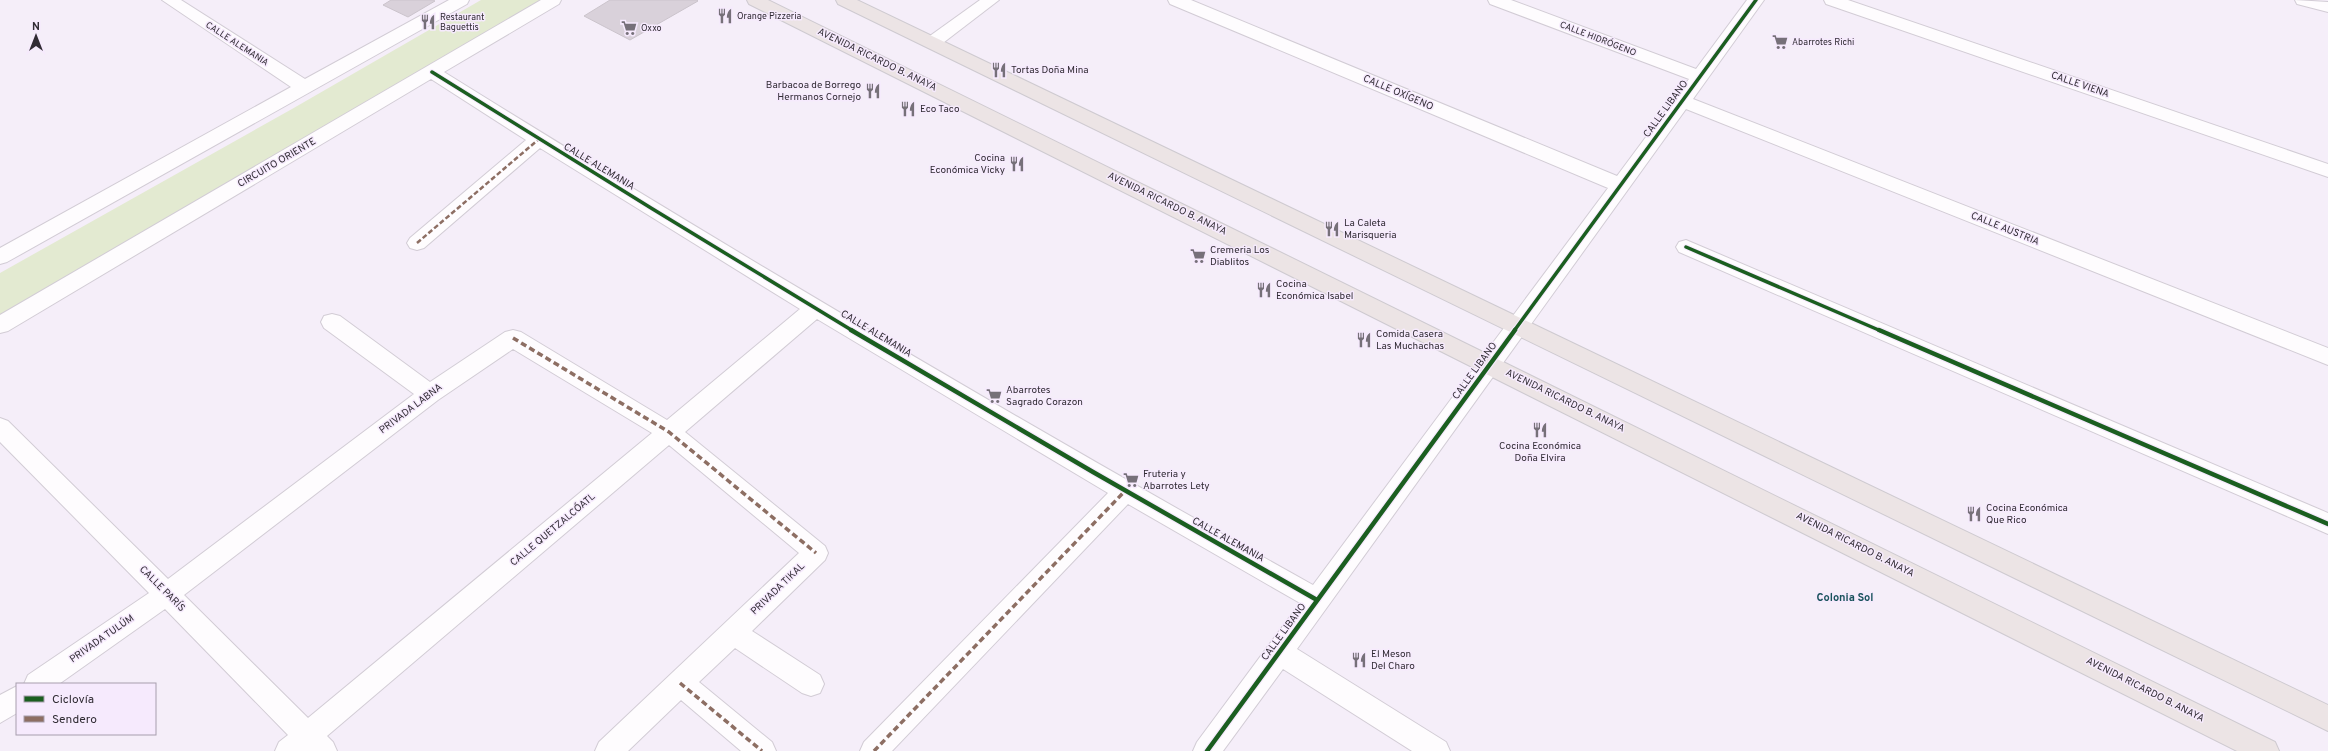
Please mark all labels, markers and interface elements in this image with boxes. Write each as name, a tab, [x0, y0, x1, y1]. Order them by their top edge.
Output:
restaurant icon: Orange Pizzeria	[716, 7, 734, 25]
place label: Orange Pizzeria	[737, 11, 802, 22]
place label: Restaurant Baguettis	[440, 12, 484, 33]
restaurant icon: Restaurant Baguettis	[419, 13, 437, 31]
north arrow	[16, 16, 56, 56]
street label: CALLE HIDRÓGENO	[1558, 18, 1638, 59]
supermarket icon: Oxxo	[620, 19, 638, 37]
text: N	[32, 20, 40, 34]
street label: CALLE ALEMANIA	[203, 20, 271, 68]
place label: Oxxo	[641, 23, 662, 34]
street label: AVENIDA RICARDO B. ANAYA	[815, 25, 939, 95]
supermarket icon: Abarrotes Richi	[1771, 33, 1789, 51]
place label: Abarrotes Richi	[1792, 37, 1854, 48]
restaurant icon: Tortas Doña Mina	[990, 61, 1008, 79]
place label: Tortas Doña Mina	[1011, 64, 1089, 77]
street label: CALLE VIENA	[2049, 69, 2111, 101]
street label: CALLE OXÍGENO	[1361, 72, 1435, 114]
street label: CALLE LIBANO	[1641, 78, 1691, 140]
place label: Barbacoa de Borrego Hermanos Cornejo	[766, 79, 861, 104]
restaurant icon: Barbacoa de Borrego Hermanos Cornejo	[864, 82, 882, 100]
restaurant icon: Eco Taco	[899, 100, 917, 118]
place label: Eco Taco	[920, 103, 960, 116]
street label: CIRCUITO ORIENTE	[235, 135, 319, 191]
street label: CALLE ALEMANIA	[561, 141, 637, 194]
place label: Cocina Económica Vicky	[930, 152, 1005, 177]
restaurant icon: Cocina Económica Vicky	[1008, 155, 1026, 173]
street label: AVENIDA RICARDO B. ANAYA	[1105, 169, 1229, 239]
street label: CALLE AUSTRIA	[1969, 209, 2041, 249]
place label: La Caleta Marisqueria	[1344, 217, 1396, 242]
restaurant icon: La Caleta Marisqueria	[1323, 220, 1341, 238]
place label: Cremeria Los Diablitos	[1210, 244, 1270, 269]
supermarket icon: Cremeria Los Diablitos	[1189, 247, 1207, 265]
place label: Cocina Económica Isabel	[1276, 278, 1353, 303]
restaurant icon: Cocina Económica Isabel	[1255, 281, 1273, 299]
street label: CALLE ALEMANIA	[838, 308, 914, 361]
place label: Comida Casera Las Muchachas	[1376, 328, 1445, 353]
restaurant icon: Comida Casera Las Muchachas	[1355, 331, 1373, 349]
street label: CALLE LIBANO	[1450, 340, 1500, 402]
street label: AVENIDA RICARDO B. ANAYA	[1503, 366, 1627, 436]
street label: PRIVADA LABNA	[377, 381, 445, 437]
place label: Abarrotes Sagrado Corazon	[1006, 384, 1083, 409]
supermarket icon: Abarrotes Sagrado Corazon	[985, 387, 1003, 405]
restaurant icon: Cocina Económica Doña Elvira	[1531, 421, 1549, 439]
place label: Cocina Económica Doña Elvira	[1499, 440, 1581, 465]
place label: Fruteria y Abarrotes Lety	[1143, 468, 1210, 493]
supermarket icon: Fruteria y Abarrotes Lety	[1122, 471, 1140, 489]
street label: CALLE QUETZALCÓATL	[508, 490, 599, 569]
place label: Cocina Económica Que Rico	[1986, 502, 2068, 527]
restaurant icon: Cocina Económica Que Rico	[1965, 505, 1983, 523]
street label: AVENIDA RICARDO B. ANAYA	[1794, 509, 1916, 581]
street label: CALLE ALEMANIA	[1189, 515, 1267, 565]
street label: PRIVADA TIKAL	[748, 560, 808, 618]
street label: CALLE PARÍS	[136, 563, 188, 615]
district label: Colonia Sol	[1816, 591, 1874, 605]
street label: CALLE LIBANO	[1259, 601, 1309, 663]
street label: PRIVADA TULÚM	[67, 612, 137, 666]
place label: El Meson Del Charo	[1371, 648, 1415, 673]
restaurant icon: El Meson Del Charo	[1350, 651, 1368, 669]
street label: AVENIDA RICARDO B. ANAYA	[2084, 654, 2206, 726]
legend	[16, 683, 156, 735]
text: Ciclovía	[52, 692, 94, 708]
text: Sendero	[52, 712, 97, 728]

